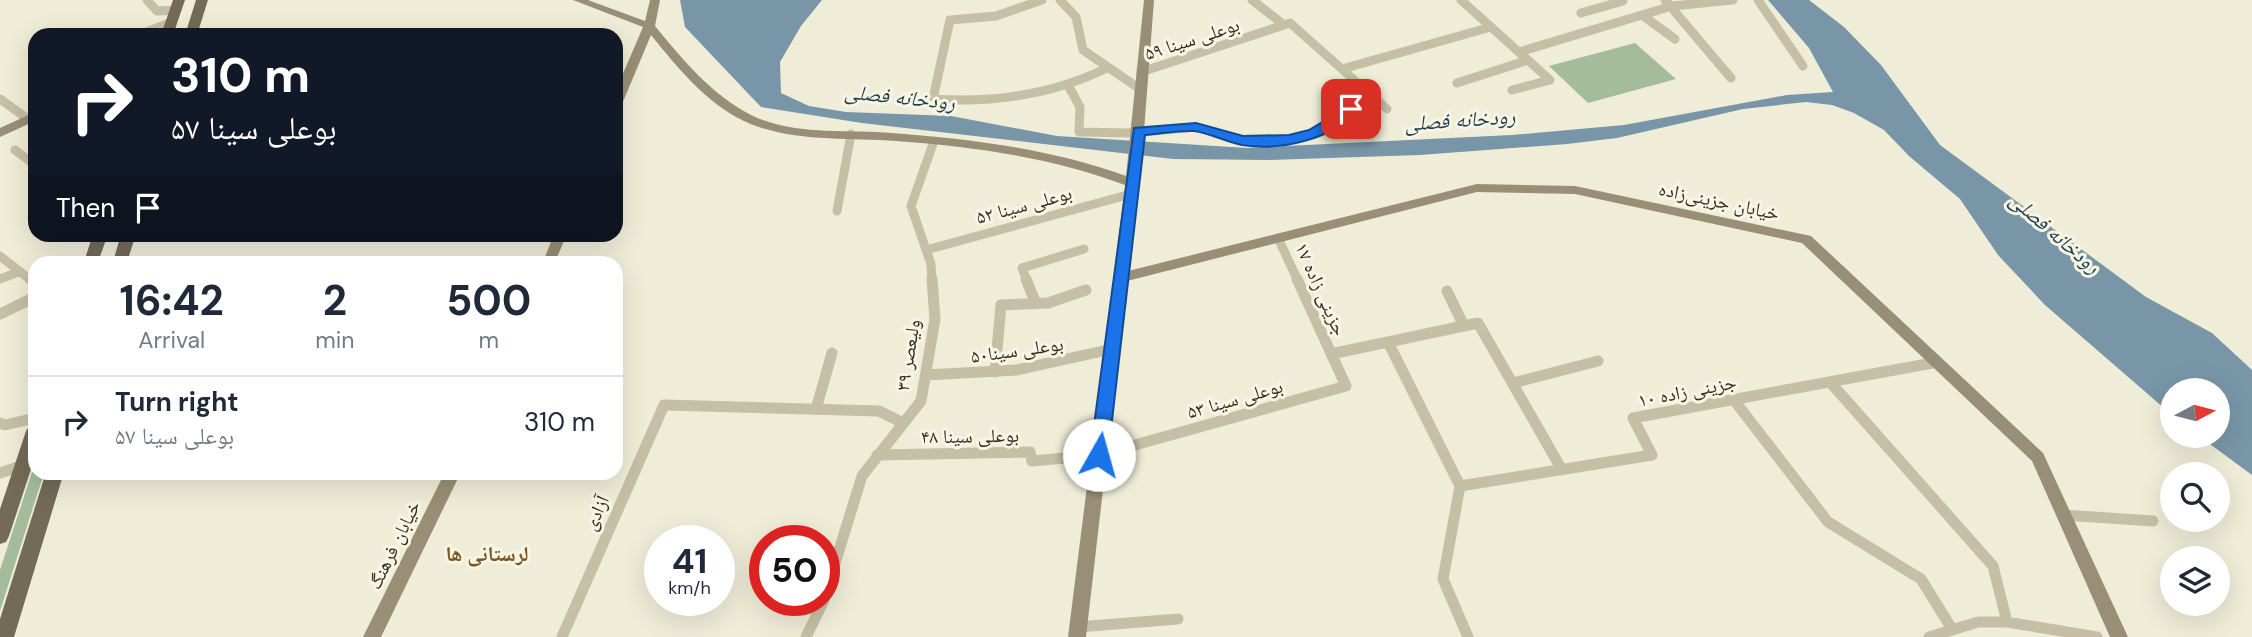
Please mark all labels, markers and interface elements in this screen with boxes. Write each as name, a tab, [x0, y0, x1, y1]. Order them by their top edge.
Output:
street label: بوعلی سینا ۵۹	[1141, 12, 1243, 66]
text: 310 m	[171, 43, 310, 107]
icon: right	[56, 56, 147, 147]
water label: رودخانه فصلی	[843, 77, 957, 117]
pin	[1321, 79, 1381, 139]
icon: arrive	[1332, 90, 1370, 128]
water label: رودخانه فصلی	[1404, 102, 1516, 138]
text: بوعلی سینا ۵۷	[171, 107, 337, 149]
street label: خیابان جزینی‌زاده	[1657, 176, 1781, 226]
street label: بوعلی سینا ۵۲	[973, 180, 1075, 230]
water label: رودخانه فصلی	[2004, 186, 2106, 280]
icon: arrive	[129, 189, 167, 227]
text: Then	[56, 191, 115, 225]
street label: جزینی زاده ۱۷	[1289, 238, 1353, 340]
text: 16:42	[120, 273, 224, 328]
text: 2	[323, 273, 347, 328]
text: 500	[446, 273, 531, 328]
street label: ولیعصر ۳۹	[890, 317, 926, 393]
text: Arrival	[138, 325, 205, 355]
text: min	[315, 325, 355, 355]
text: m	[479, 325, 499, 355]
street label: بوعلی سینا۵۰	[969, 331, 1065, 369]
street label: جزینی زاده ۱۰	[1636, 369, 1738, 413]
street label: بوعلی سینا ۵۳	[1184, 373, 1286, 425]
north arrow	[2160, 378, 2230, 448]
map controls	[2160, 378, 2230, 616]
text: Turn right	[115, 385, 239, 419]
icon: right	[56, 403, 94, 441]
text: 310 m	[524, 405, 595, 439]
position arrow	[1062, 418, 1136, 492]
text: بوعلی سینا ۵۷	[115, 421, 234, 451]
street label: بوعلی سینا ۴۸	[921, 423, 1019, 449]
button: search	[2160, 462, 2230, 532]
street label: آزادی	[577, 490, 615, 535]
street label: خیابان فرهنگ	[362, 497, 426, 593]
speed limit sign: 50	[749, 525, 840, 616]
text: 41	[672, 538, 707, 584]
district label: لرستانی ها	[445, 540, 529, 568]
button: layers	[2160, 546, 2230, 616]
text: km/h	[668, 576, 711, 600]

